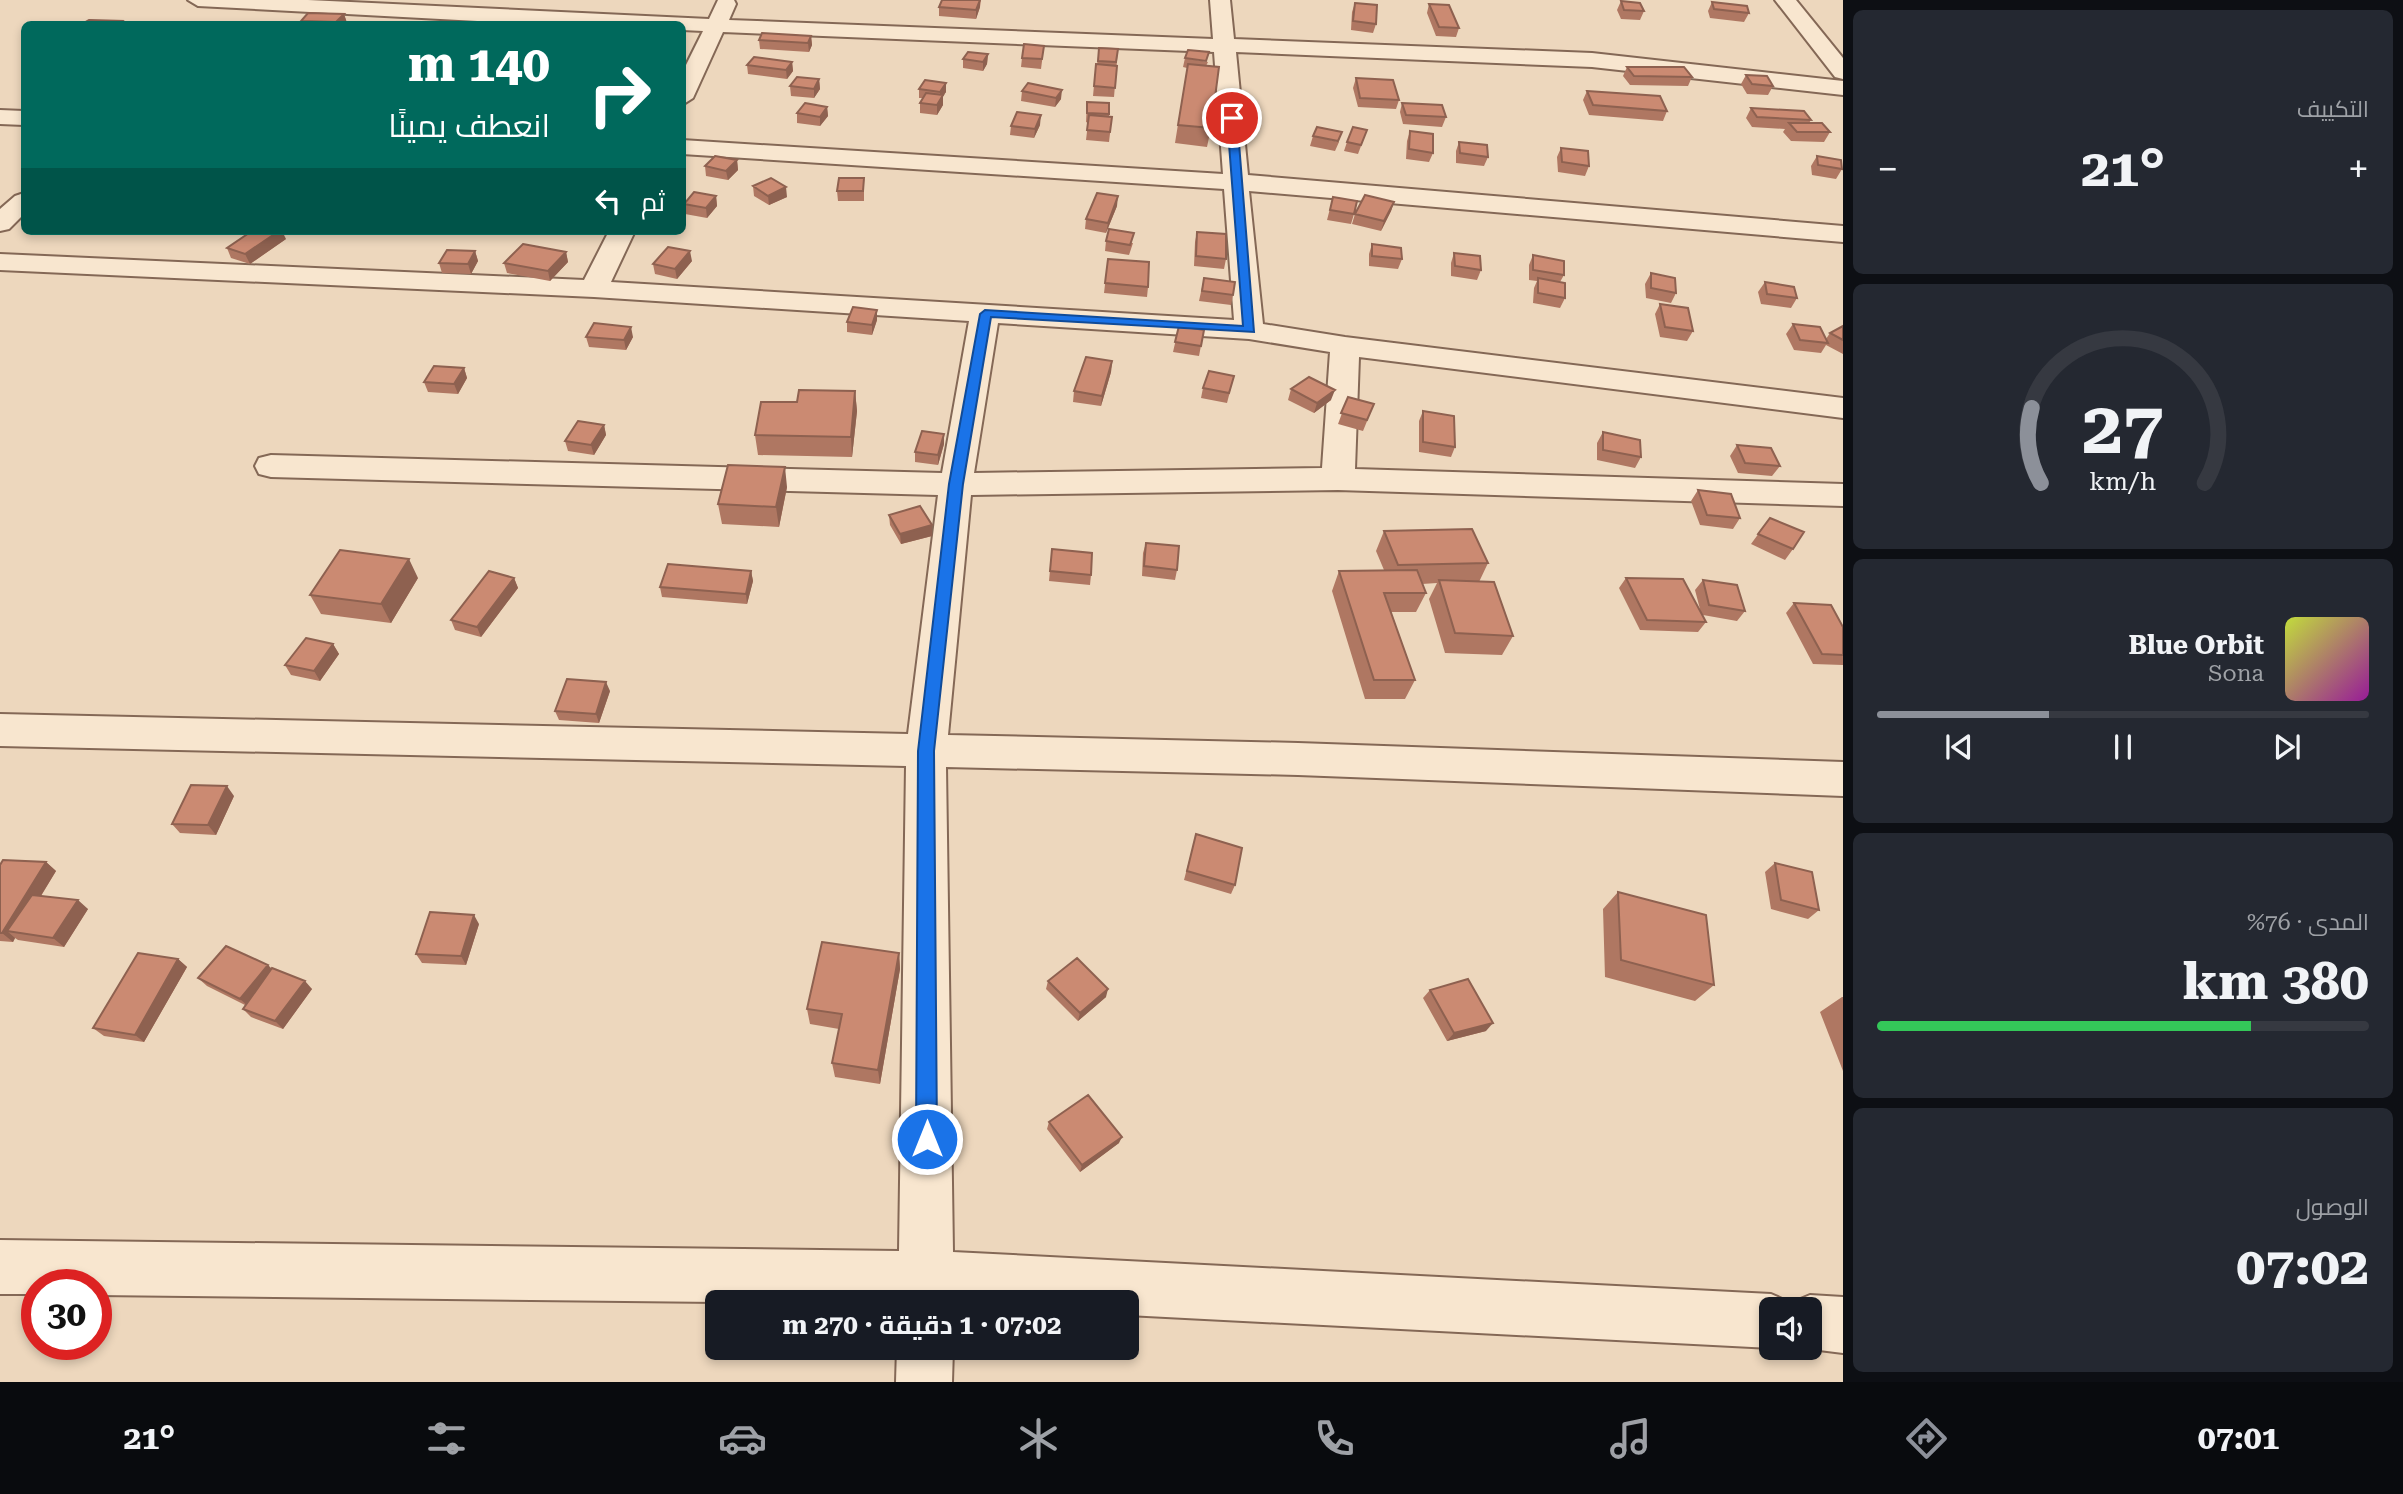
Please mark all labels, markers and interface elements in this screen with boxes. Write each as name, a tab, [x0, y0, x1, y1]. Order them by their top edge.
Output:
text: 140 m	[408, 36, 550, 93]
icon: right	[574, 49, 665, 140]
pin	[1202, 88, 1262, 148]
text: التكييف	[2297, 96, 2369, 123]
icon: arrive	[1213, 99, 1251, 137]
text: انعطف يمينًا	[388, 107, 550, 145]
text: 21°	[2081, 138, 2165, 199]
text: −	[1877, 147, 1898, 191]
text: +	[2348, 147, 2369, 191]
icon: left	[589, 182, 627, 220]
text: ثم	[641, 187, 665, 217]
text: 27	[2082, 386, 2164, 471]
text: km/h	[2090, 466, 2156, 495]
text: Blue Orbit	[2128, 630, 2264, 660]
text: Sona	[2208, 660, 2264, 687]
icon: previous	[1940, 728, 1978, 766]
icon: pause	[2104, 728, 2142, 766]
icon: next	[2268, 728, 2306, 766]
text: المدى · 76%	[2247, 909, 2369, 936]
text: 380 km	[2182, 951, 2369, 1012]
position arrow	[890, 1102, 964, 1176]
text: الوصول	[2296, 1194, 2369, 1221]
text: 07:02	[2236, 1236, 2369, 1297]
speed limit sign: 30	[21, 1269, 112, 1360]
map controls	[1759, 1297, 1822, 1360]
button: sound	[1759, 1297, 1822, 1360]
text: 07:02 · 1 دقيقة · 270 m	[783, 1310, 1061, 1340]
icon: filters	[422, 1414, 471, 1463]
icon: car	[718, 1414, 767, 1463]
icon: climate	[1014, 1414, 1063, 1463]
icon: phone	[1310, 1414, 1359, 1463]
icon: music	[1606, 1414, 1655, 1463]
icon: directions	[1902, 1414, 1951, 1463]
text: 21°	[123, 1419, 175, 1457]
text: 07:01	[2198, 1419, 2280, 1457]

